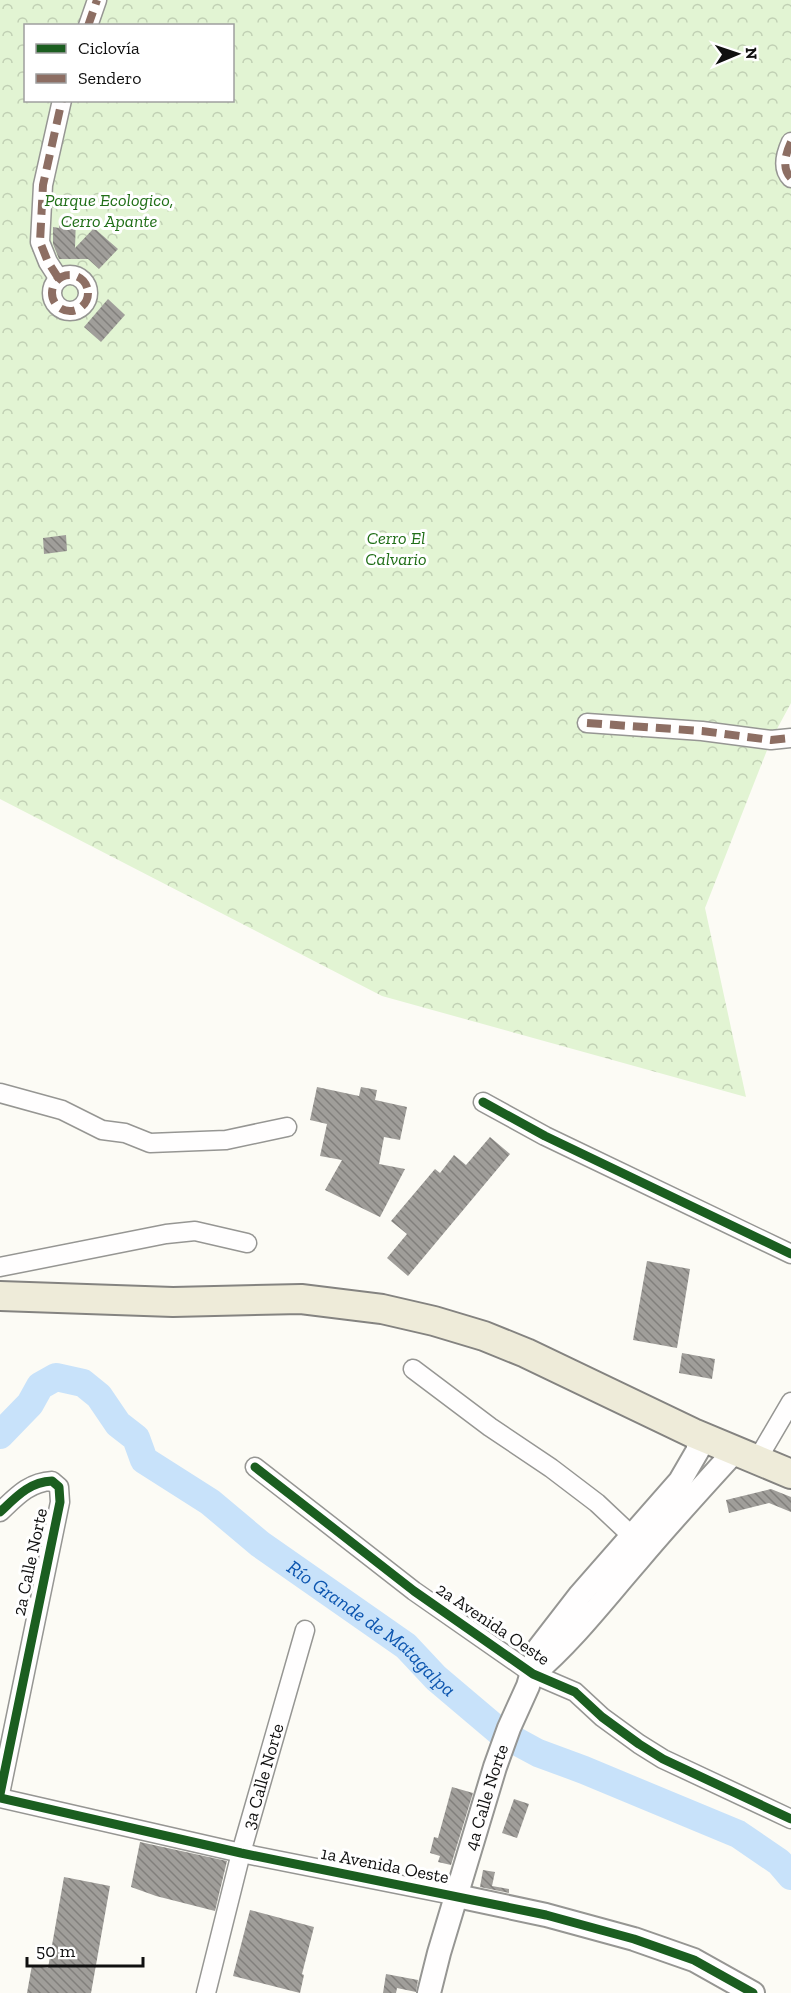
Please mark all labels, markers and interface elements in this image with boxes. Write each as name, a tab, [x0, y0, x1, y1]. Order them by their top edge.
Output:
legend	[24, 24, 234, 102]
north arrow	[707, 24, 767, 84]
text: Ciclovía	[78, 37, 140, 59]
text: N	[742, 47, 761, 60]
text: Sendero	[78, 67, 142, 89]
park label: Parque Ecologico, Cerro Apante	[44, 189, 174, 232]
park label: Cerro El Calvario	[365, 527, 427, 570]
street label: 2a Calle Norte	[8, 1506, 52, 1618]
water label: Río Grande de Matagalpa	[283, 1555, 461, 1701]
street label: 2a Avenida Oeste	[432, 1578, 554, 1670]
street label: 3a Calle Norte	[237, 1721, 289, 1832]
street label: 4a Calle Norte	[460, 1741, 513, 1853]
street label: 1a Avenida Oeste	[319, 1842, 451, 1888]
scale bar	[27, 1930, 142, 1968]
text: 50 m	[36, 1940, 76, 1962]

